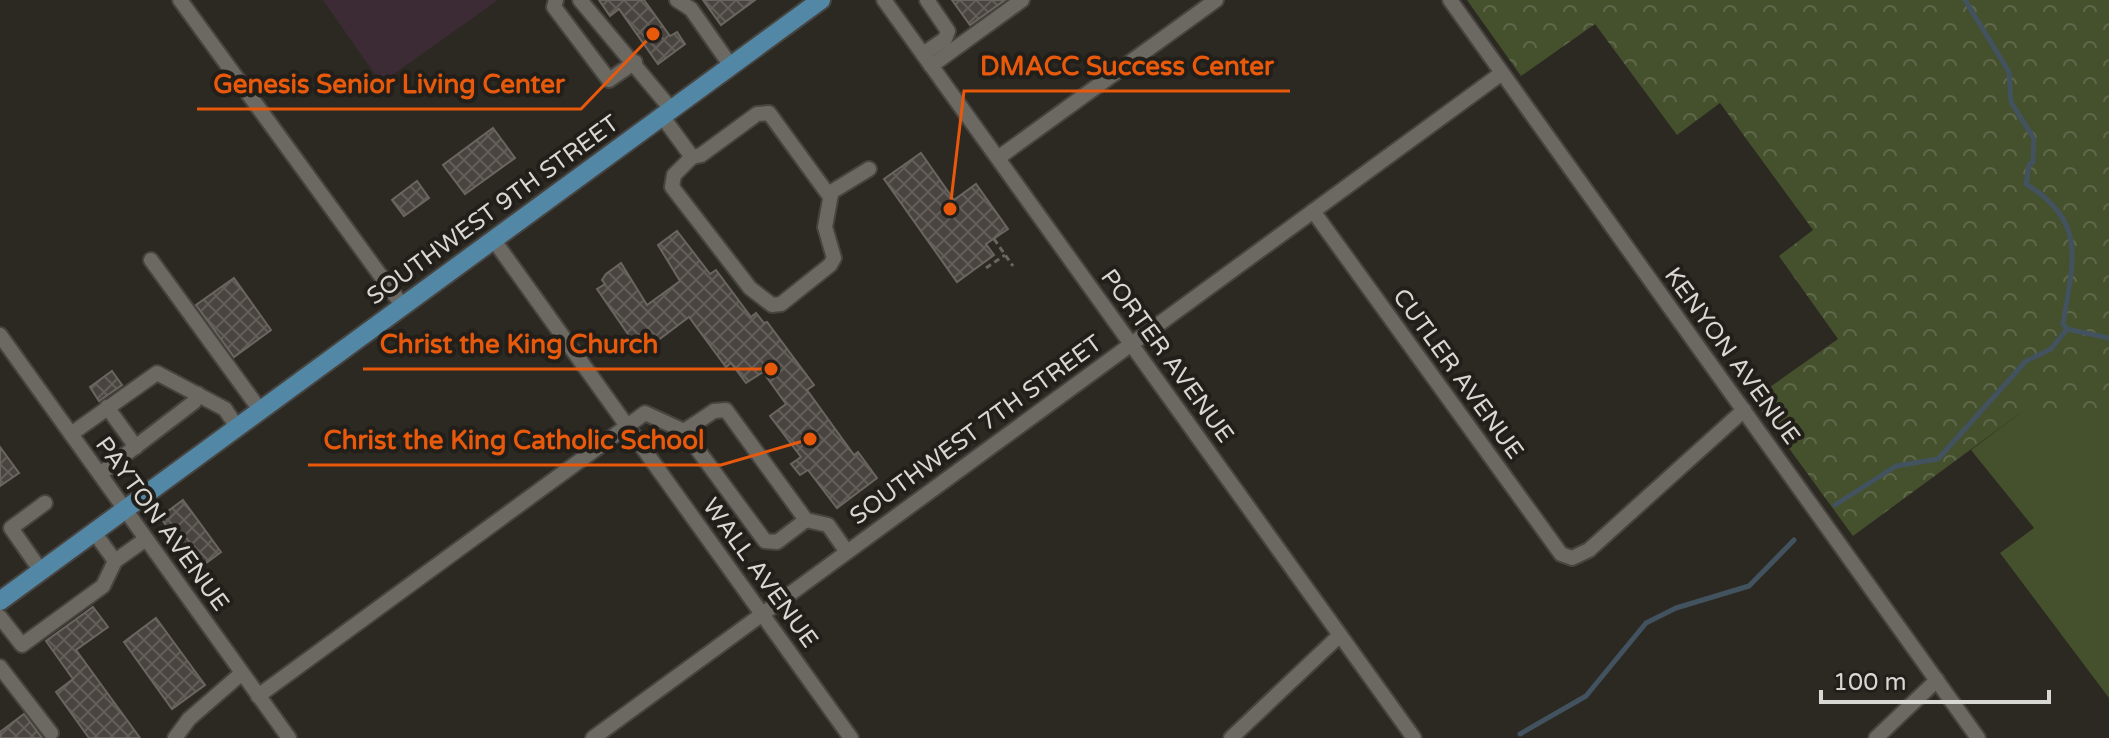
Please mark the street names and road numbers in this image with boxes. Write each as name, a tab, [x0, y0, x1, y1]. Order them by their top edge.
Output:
street label: SOUTHWEST 9TH STREET	[361, 109, 625, 311]
street label: KENYON AVENUE	[1658, 262, 1806, 450]
street label: PORTER AVENUE	[1094, 264, 1240, 448]
street label: CUTLER AVENUE	[1386, 283, 1530, 465]
street label: SOUTHWEST 7TH STREET	[844, 329, 1108, 531]
street label: PAYTON AVENUE	[89, 431, 235, 617]
street label: WALL AVENUE	[696, 493, 824, 653]

